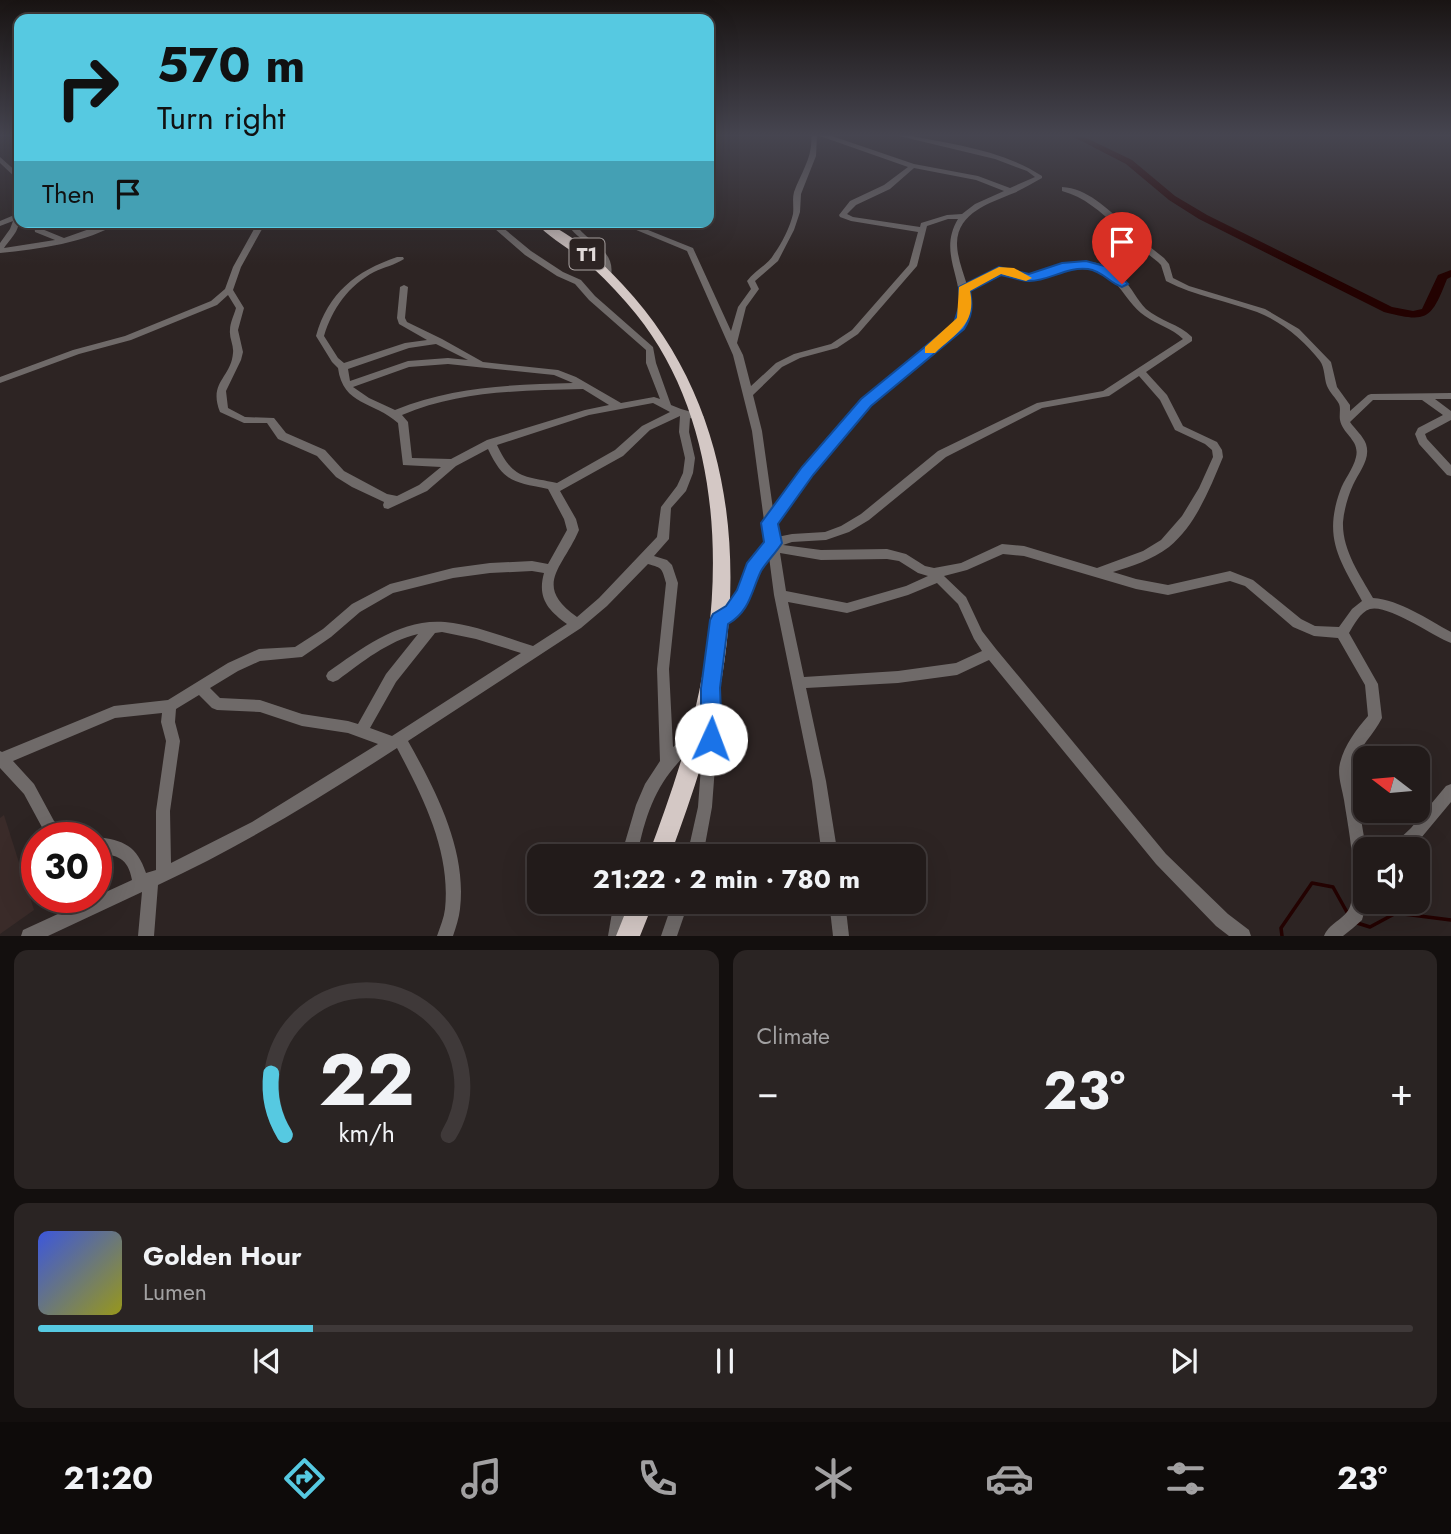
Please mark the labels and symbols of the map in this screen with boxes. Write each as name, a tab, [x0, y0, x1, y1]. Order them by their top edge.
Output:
pin	[1092, 212, 1152, 284]
road number: T1	[570, 238, 604, 270]
position arrow	[674, 702, 748, 776]
north arrow	[1353, 746, 1430, 822]
speed limit sign: 30	[21, 822, 112, 913]

